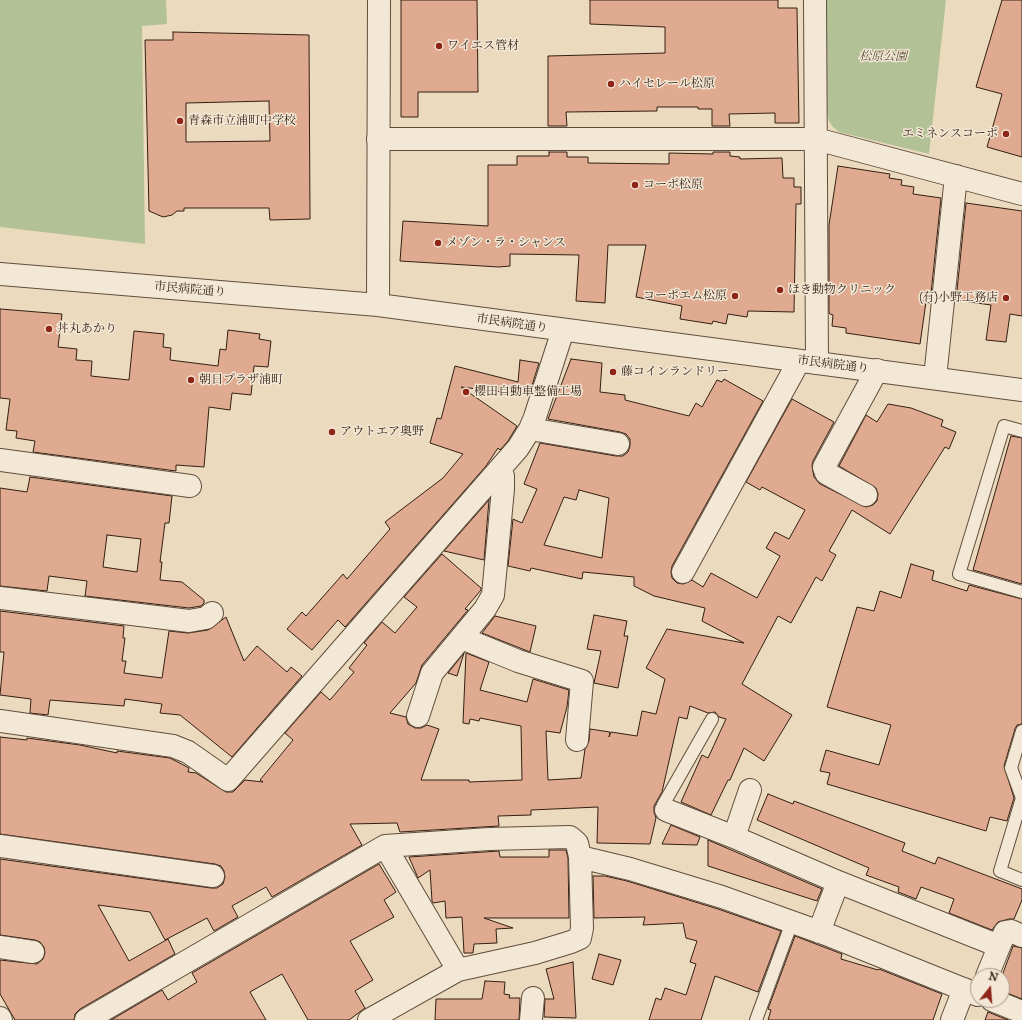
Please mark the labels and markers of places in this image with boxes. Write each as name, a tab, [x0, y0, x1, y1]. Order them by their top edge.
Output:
place label: ワイエス管材	[447, 39, 519, 53]
marker: ワイエス管材	[434, 41, 444, 51]
place label: ハイセレール松原	[619, 77, 715, 91]
marker: ハイセレール松原	[606, 79, 616, 89]
place label: 青森市立浦町中学校	[188, 114, 296, 128]
marker: 青森市立浦町中学校	[175, 116, 185, 126]
place label: エミネンスコーポ	[902, 127, 998, 141]
marker: エミネンスコーポ	[1001, 129, 1011, 139]
place label: コーポ松原	[643, 178, 703, 192]
marker: コーポ松原	[630, 180, 640, 190]
place label: メゾン・ラ・シャンス	[446, 236, 566, 250]
marker: メゾン・ラ・シャンス	[433, 238, 443, 248]
place label: ほき動物クリニック	[788, 283, 896, 297]
marker: ほき動物クリニック	[775, 285, 785, 295]
place label: コーポエム松原	[643, 289, 727, 303]
marker: コーポエム松原	[730, 291, 740, 301]
place label: (有)小野工務店	[919, 291, 998, 305]
marker: (有)小野工務店	[1001, 293, 1011, 303]
place label: 丼丸あかり	[57, 322, 117, 336]
marker: 丼丸あかり	[44, 324, 54, 334]
place label: 藤コインランドリー	[621, 365, 729, 379]
marker: 藤コインランドリー	[608, 367, 618, 377]
place label: 朝日プラザ浦町	[199, 373, 283, 387]
marker: 朝日プラザ浦町	[186, 375, 196, 385]
place label: 櫻田自動車整備工場	[474, 385, 582, 399]
marker: 櫻田自動車整備工場	[461, 387, 471, 397]
place label: アウトエア奥野	[340, 425, 424, 439]
marker: アウトエア奥野	[327, 427, 337, 437]

